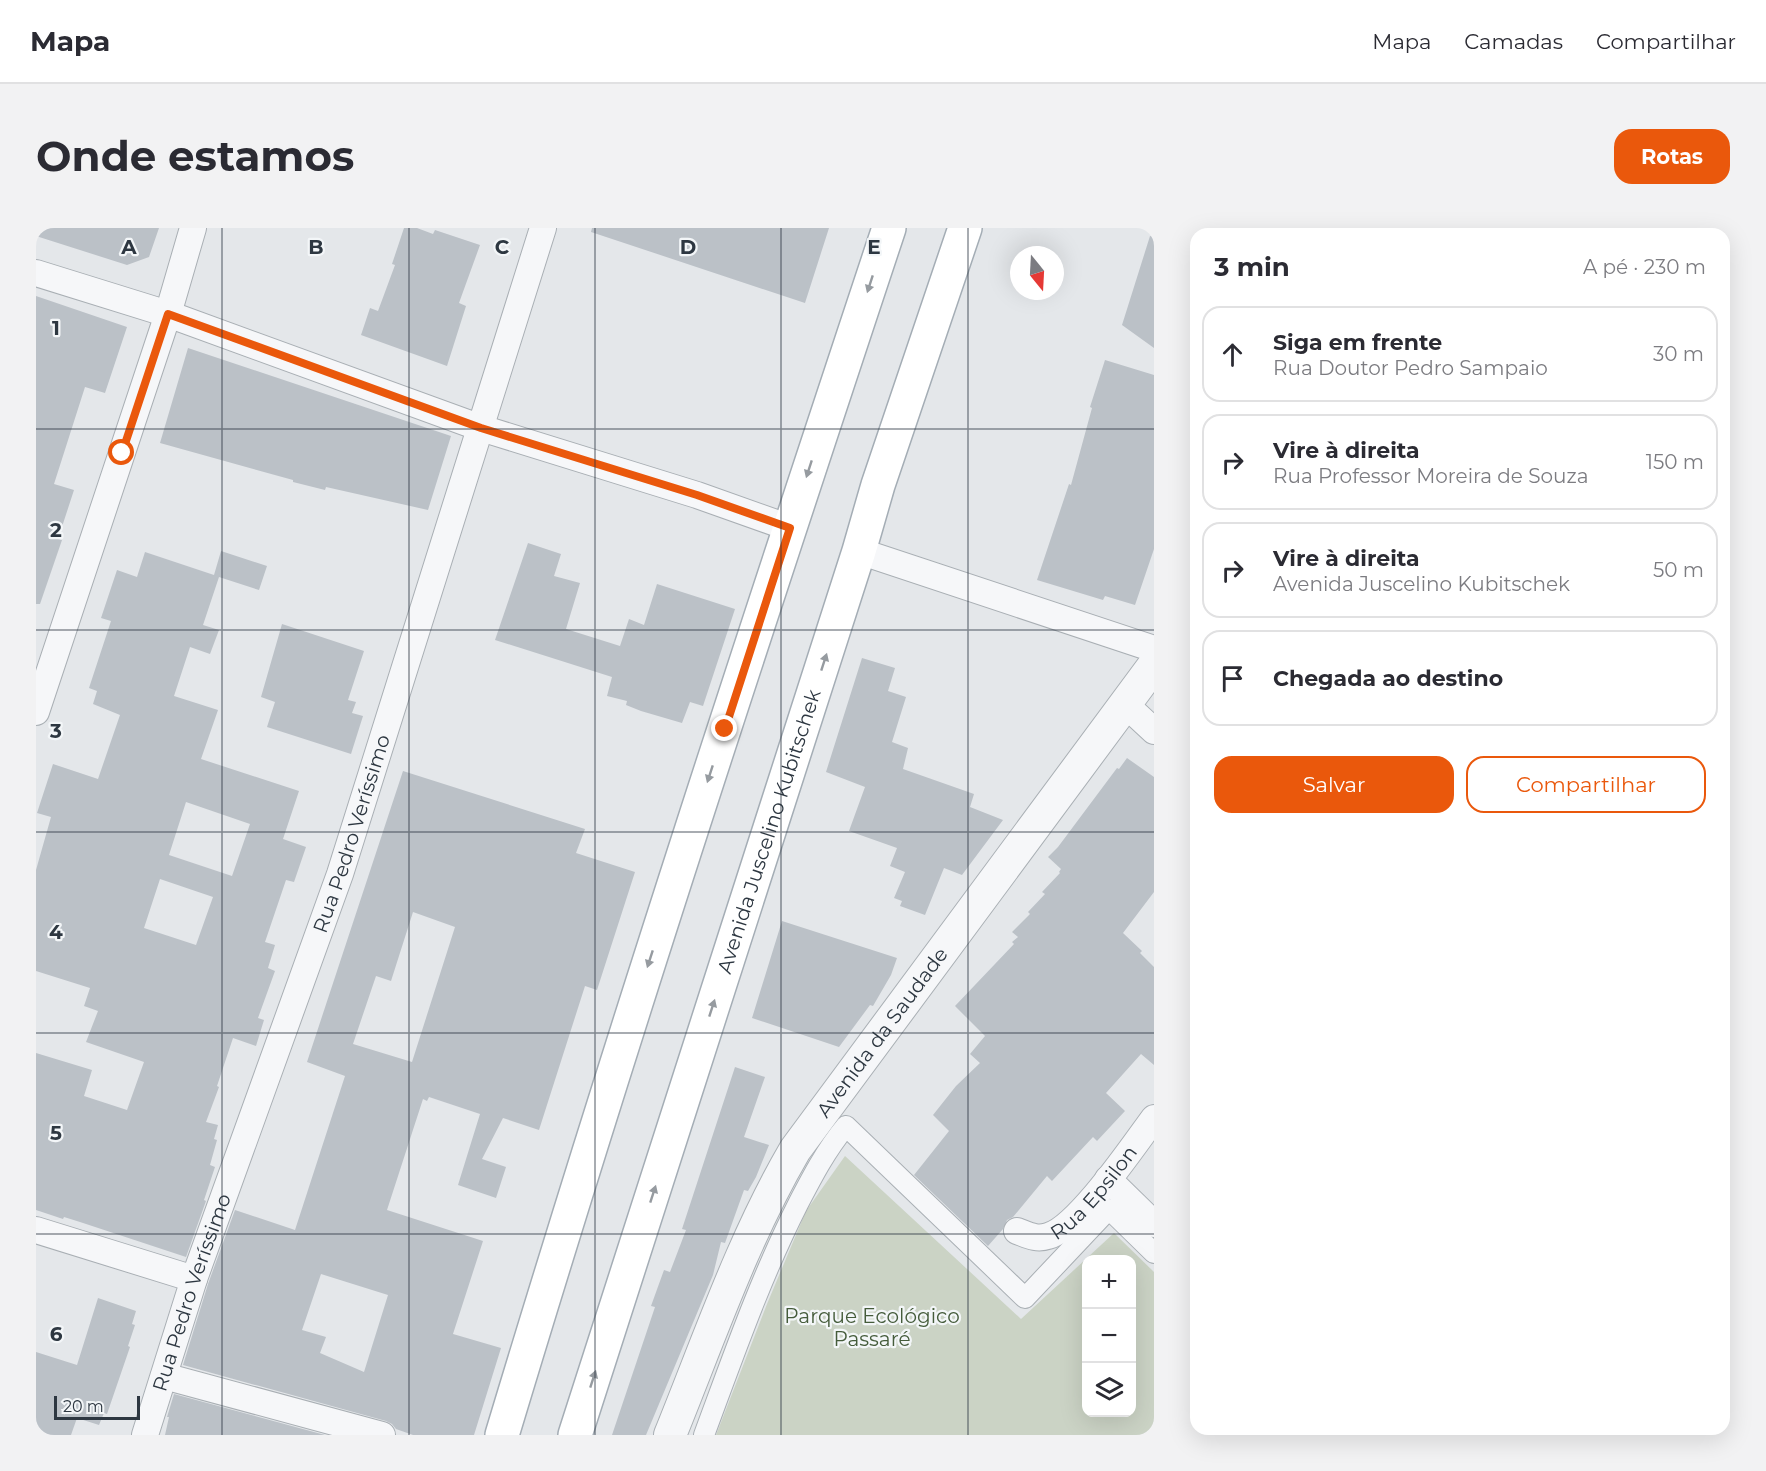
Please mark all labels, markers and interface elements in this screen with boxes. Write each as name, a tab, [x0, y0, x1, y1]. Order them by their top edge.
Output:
text: Mapa	[30, 24, 110, 58]
text: Mapa	[1372, 29, 1431, 54]
text: Camadas	[1464, 29, 1563, 54]
text: Compartilhar	[1596, 29, 1736, 54]
button: Rotas	[1614, 129, 1730, 184]
text: Onde estamos	[36, 130, 354, 182]
text: A	[120, 235, 137, 259]
text: B	[308, 235, 324, 259]
text: C	[495, 235, 510, 259]
text: D	[680, 235, 696, 259]
text: E	[867, 235, 881, 259]
north arrow	[1010, 246, 1064, 300]
text: 3 min	[1214, 251, 1290, 283]
text: A pé · 230 m	[1583, 255, 1706, 279]
one-way arrow	[865, 275, 875, 293]
text: 1	[52, 316, 60, 340]
text: Siga em frente	[1273, 329, 1442, 356]
icon: ahead	[1216, 338, 1249, 371]
text: 30 m	[1653, 342, 1704, 366]
text: Rua Doutor Pedro Sampaio	[1273, 356, 1548, 380]
text: Vire à direita	[1273, 437, 1420, 464]
route start	[108, 439, 134, 465]
icon: right	[1216, 446, 1249, 479]
text: 150 m	[1646, 450, 1704, 474]
one-way arrow	[804, 460, 813, 478]
text: Rua Professor Moreira de Souza	[1273, 464, 1588, 488]
text: 2	[50, 518, 62, 542]
text: Vire à direita	[1273, 545, 1420, 572]
icon: right	[1216, 554, 1249, 587]
text: 50 m	[1653, 558, 1704, 582]
text: Avenida Juscelino Kubitschek	[1273, 572, 1570, 596]
one-way arrow	[819, 653, 829, 671]
icon: arrive	[1216, 662, 1249, 695]
text: Chegada ao destino	[1273, 665, 1503, 692]
street label: Avenida Juscelino Kubitschek	[712, 686, 826, 977]
route end	[711, 715, 737, 741]
text: 3	[49, 719, 62, 743]
street label: Rua Pedro Veríssimo	[308, 732, 395, 936]
button: Salvar	[1214, 756, 1454, 813]
button: Compartilhar	[1466, 756, 1706, 813]
one-way arrow	[705, 765, 714, 783]
text: 4	[49, 920, 63, 944]
street label: Avenida da Saudade	[811, 943, 953, 1122]
one-way arrow	[645, 950, 654, 968]
one-way arrow	[708, 999, 717, 1017]
text: 5	[50, 1121, 62, 1145]
street label: Rua Epsilon	[1046, 1141, 1142, 1245]
one-way arrow	[648, 1185, 658, 1203]
street label: Rua Pedro Veríssimo	[147, 1190, 236, 1394]
map controls	[1082, 1255, 1136, 1417]
button: +	[1082, 1255, 1136, 1309]
park label: Parque Ecológico Passaré	[784, 1304, 960, 1351]
button: −	[1082, 1309, 1136, 1363]
text: 6	[50, 1322, 63, 1346]
button: layers	[1082, 1363, 1136, 1417]
one-way arrow	[589, 1370, 598, 1388]
scale bar	[54, 1393, 140, 1420]
text: 20 m	[63, 1397, 104, 1416]

